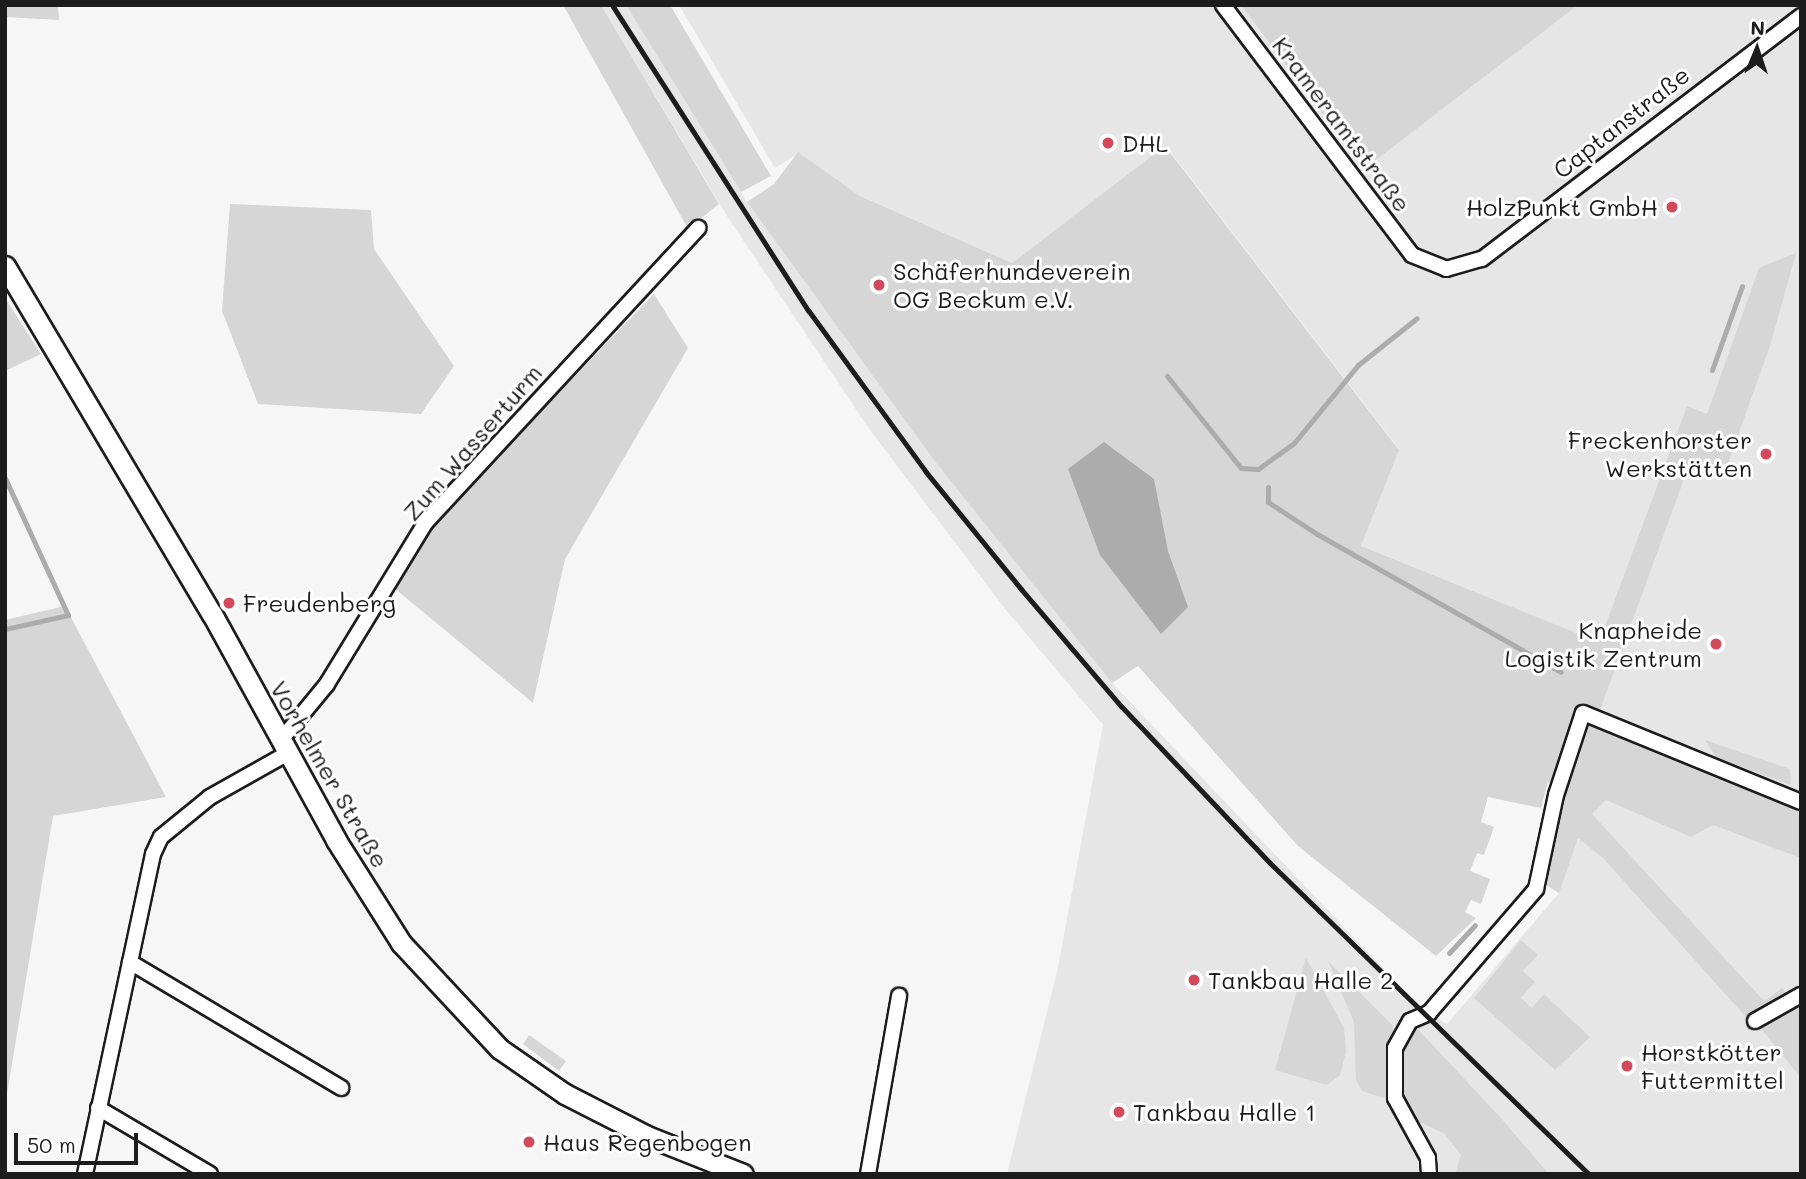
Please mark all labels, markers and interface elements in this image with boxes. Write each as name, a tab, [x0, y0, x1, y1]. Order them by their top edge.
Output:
north arrow	[1722, 14, 1792, 84]
text: N	[1750, 15, 1765, 40]
street label: Krameramtstraße	[1267, 31, 1417, 217]
street label: Captanstraße	[1547, 60, 1695, 184]
place label: DHL	[1122, 129, 1168, 157]
marker: DHL	[1100, 135, 1116, 151]
place label: HolzPunkt GmbH	[1466, 193, 1658, 221]
marker: HolzPunkt GmbH	[1664, 199, 1680, 215]
place label: Schäferhundeverein OG Beckum e.V.	[893, 257, 1130, 313]
marker: Schäferhundeverein OG Beckum e.V.	[871, 277, 887, 293]
street label: Zum Wasserturm	[396, 358, 548, 526]
place label: Freckenhorster Werkstätten	[1568, 426, 1752, 482]
marker: Freckenhorster Werkstätten	[1758, 446, 1774, 462]
place label: Freudenberg	[243, 589, 396, 617]
marker: Freudenberg	[221, 595, 237, 611]
place label: Knapheide Logistik Zentrum	[1505, 616, 1702, 672]
marker: Knapheide Logistik Zentrum	[1708, 636, 1724, 652]
street label: Vorhelmer Straße	[265, 675, 395, 873]
place label: Tankbau Halle 2	[1208, 966, 1393, 994]
marker: Tankbau Halle 2	[1186, 972, 1202, 988]
place label: Horstkötter Futtermittel	[1641, 1038, 1784, 1094]
marker: Horstkötter Futtermittel	[1619, 1058, 1635, 1074]
place label: Tankbau Halle 1	[1133, 1098, 1316, 1126]
marker: Tankbau Halle 1	[1111, 1104, 1127, 1120]
scale bar	[18, 1120, 142, 1164]
place label: Haus Regenbogen	[543, 1128, 751, 1156]
text: 50 m	[27, 1131, 76, 1158]
marker: Haus Regenbogen	[521, 1134, 537, 1150]

